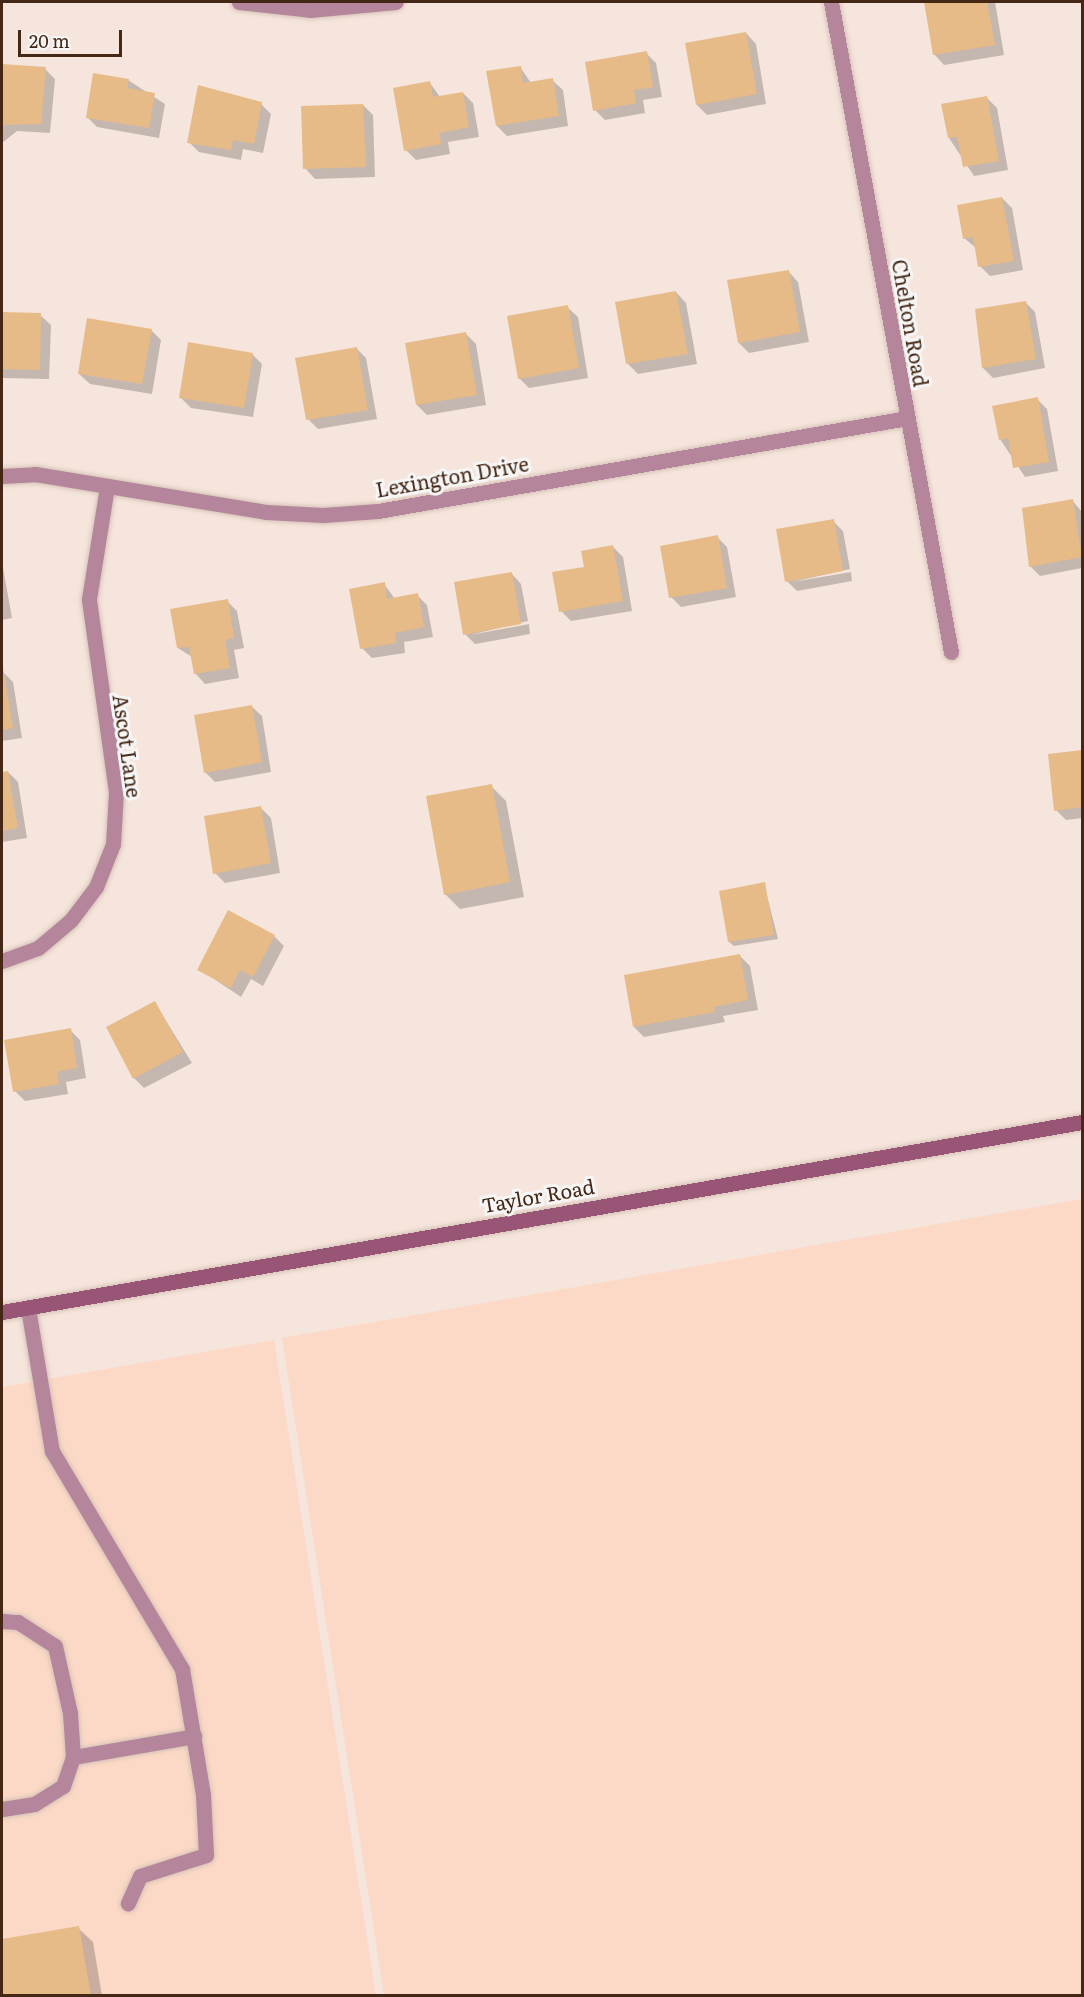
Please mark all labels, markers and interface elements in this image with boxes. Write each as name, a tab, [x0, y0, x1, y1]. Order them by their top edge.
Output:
scale bar	[21, 18, 124, 56]
text: 20 m	[29, 27, 70, 54]
street label: Chelton Road	[888, 258, 934, 388]
street label: Lexington Drive	[374, 451, 530, 501]
street label: Ascot Lane	[109, 693, 147, 799]
street label: Taylor Road	[480, 1173, 596, 1217]

